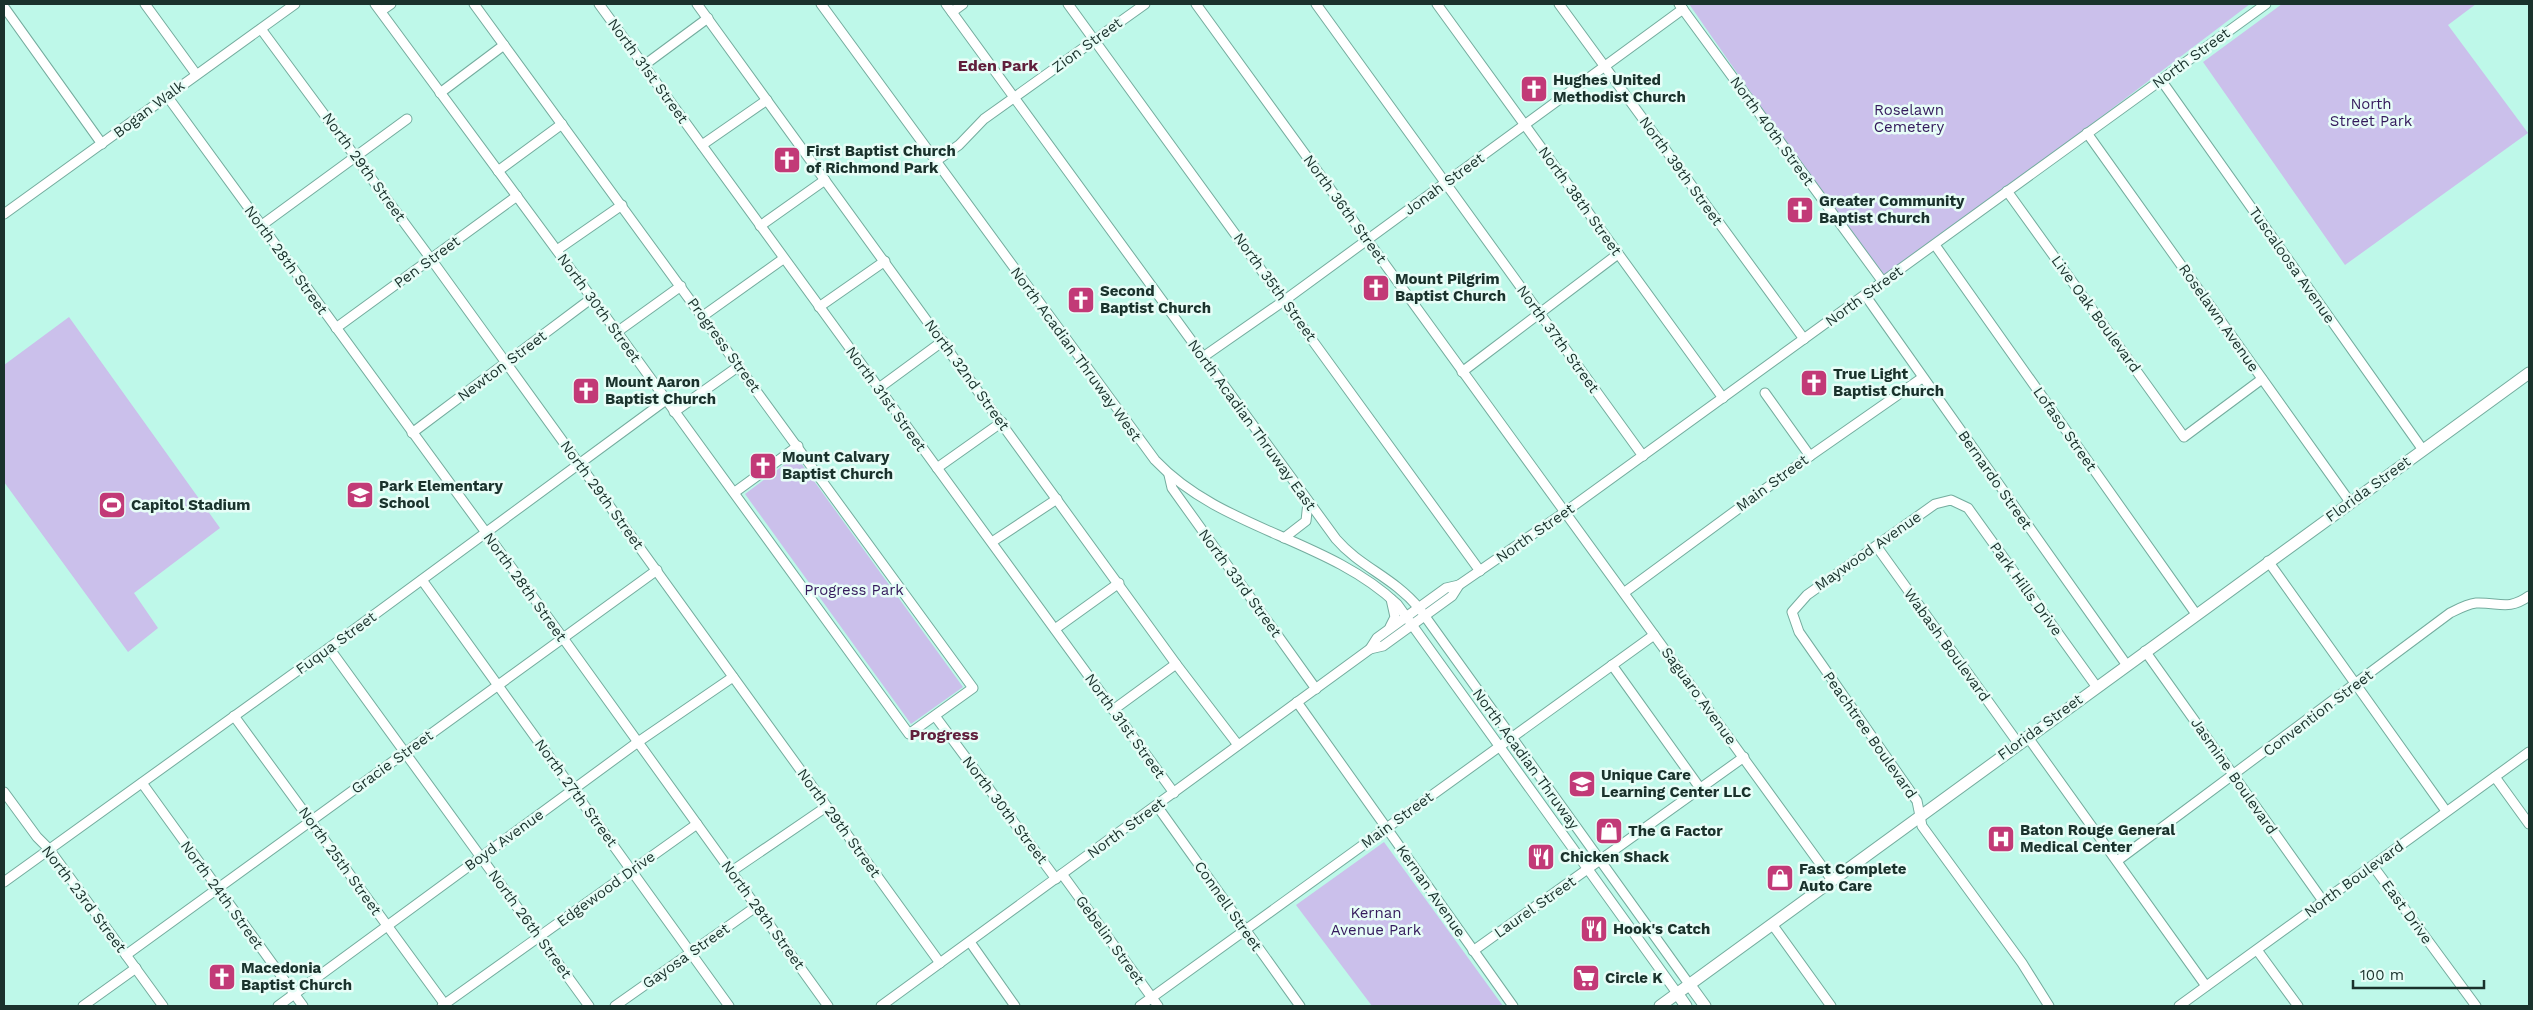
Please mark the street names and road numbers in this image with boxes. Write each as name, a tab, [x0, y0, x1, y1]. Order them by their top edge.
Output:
street label: Zion Street	[1049, 13, 1126, 76]
street label: North 31st Street	[604, 15, 693, 128]
street label: North Street	[2149, 23, 2234, 92]
street label: North 40th Street	[1726, 73, 1818, 190]
street label: Bogan Walk	[110, 76, 189, 142]
street label: North 29th Street	[318, 109, 410, 225]
street label: North 39th Street	[1635, 113, 1727, 229]
street label: North 38th Street	[1534, 143, 1626, 259]
street label: Jonah Street	[1400, 148, 1488, 219]
street label: North 36th Street	[1300, 151, 1391, 267]
street label: North 28th Street	[240, 202, 332, 318]
street label: Tuscaloosa Avenue	[2245, 203, 2339, 327]
street label: North 35th Street	[1230, 229, 1321, 345]
street label: Pen Street	[390, 232, 464, 292]
street label: North 30th Street	[553, 250, 645, 367]
street label: Live Oak Boulevard	[2048, 252, 2144, 376]
street label: North Street	[1822, 261, 1907, 330]
street label: Roselawn Avenue	[2175, 261, 2263, 375]
street label: North Acadian Thruway West	[1007, 263, 1146, 445]
street label: North 37th Street	[1513, 282, 1604, 397]
street label: Progress Street	[684, 294, 765, 396]
street label: North 32nd Street	[921, 316, 1014, 435]
street label: Newton Street	[454, 326, 551, 405]
street label: North Acadian Thruway East	[1184, 336, 1320, 515]
street label: North 31st Street	[842, 343, 931, 456]
street label: Lofaso Street	[2029, 383, 2101, 475]
street label: Bernardo Street	[1954, 427, 2036, 534]
street label: North 29th Street	[556, 437, 648, 553]
street label: Main Street	[1732, 450, 1812, 515]
street label: Florida Street	[2322, 452, 2415, 526]
street label: North Street	[1492, 499, 1578, 567]
street label: Maywood Avenue	[1811, 508, 1925, 594]
street label: North 33rd Street	[1195, 525, 1286, 641]
street label: North 28th Street	[479, 529, 571, 645]
street label: Park Hills Drive	[1986, 539, 2066, 639]
street label: Wabash Boulevard	[1900, 585, 1994, 705]
street label: Fuqua Street	[292, 607, 380, 678]
street label: Saguaro Avenue	[1658, 644, 1740, 748]
street label: Convention Street	[2260, 665, 2377, 760]
street label: Peachtree Boulevard	[1819, 668, 1921, 802]
street label: North 31st Street	[1081, 670, 1170, 783]
street label: North Acadian Thruway	[1469, 685, 1583, 833]
street label: Florida Street	[1994, 690, 2087, 764]
street label: Jasmine Boulevard	[2187, 714, 2281, 838]
street label: Gracie Street	[348, 726, 437, 798]
street label: North 27th Street	[531, 736, 622, 851]
street label: North 30th Street	[959, 753, 1052, 868]
street label: North 29th Street	[793, 765, 885, 881]
street label: Main Street	[1357, 787, 1437, 852]
street label: North Street	[1084, 793, 1169, 862]
street label: North 25th Street	[295, 803, 386, 919]
street label: Boyd Avenue	[461, 805, 547, 875]
street label: North 24th Street	[177, 837, 268, 953]
street label: North Boulevard	[2301, 837, 2407, 921]
street label: Kernan Avenue	[1392, 841, 1470, 941]
street label: North 23rd Street	[38, 842, 131, 957]
street label: Edgewood Drive	[553, 847, 659, 931]
street label: North 28th Street	[717, 857, 809, 973]
street label: Connell Street	[1190, 858, 1266, 955]
street label: North 26th Street	[485, 866, 576, 982]
street label: Laurel Street	[1491, 872, 1580, 942]
street label: East Drive	[2378, 877, 2436, 947]
street label: Gebelin Street	[1072, 892, 1149, 989]
street label: Gayosa Street	[639, 919, 734, 993]

